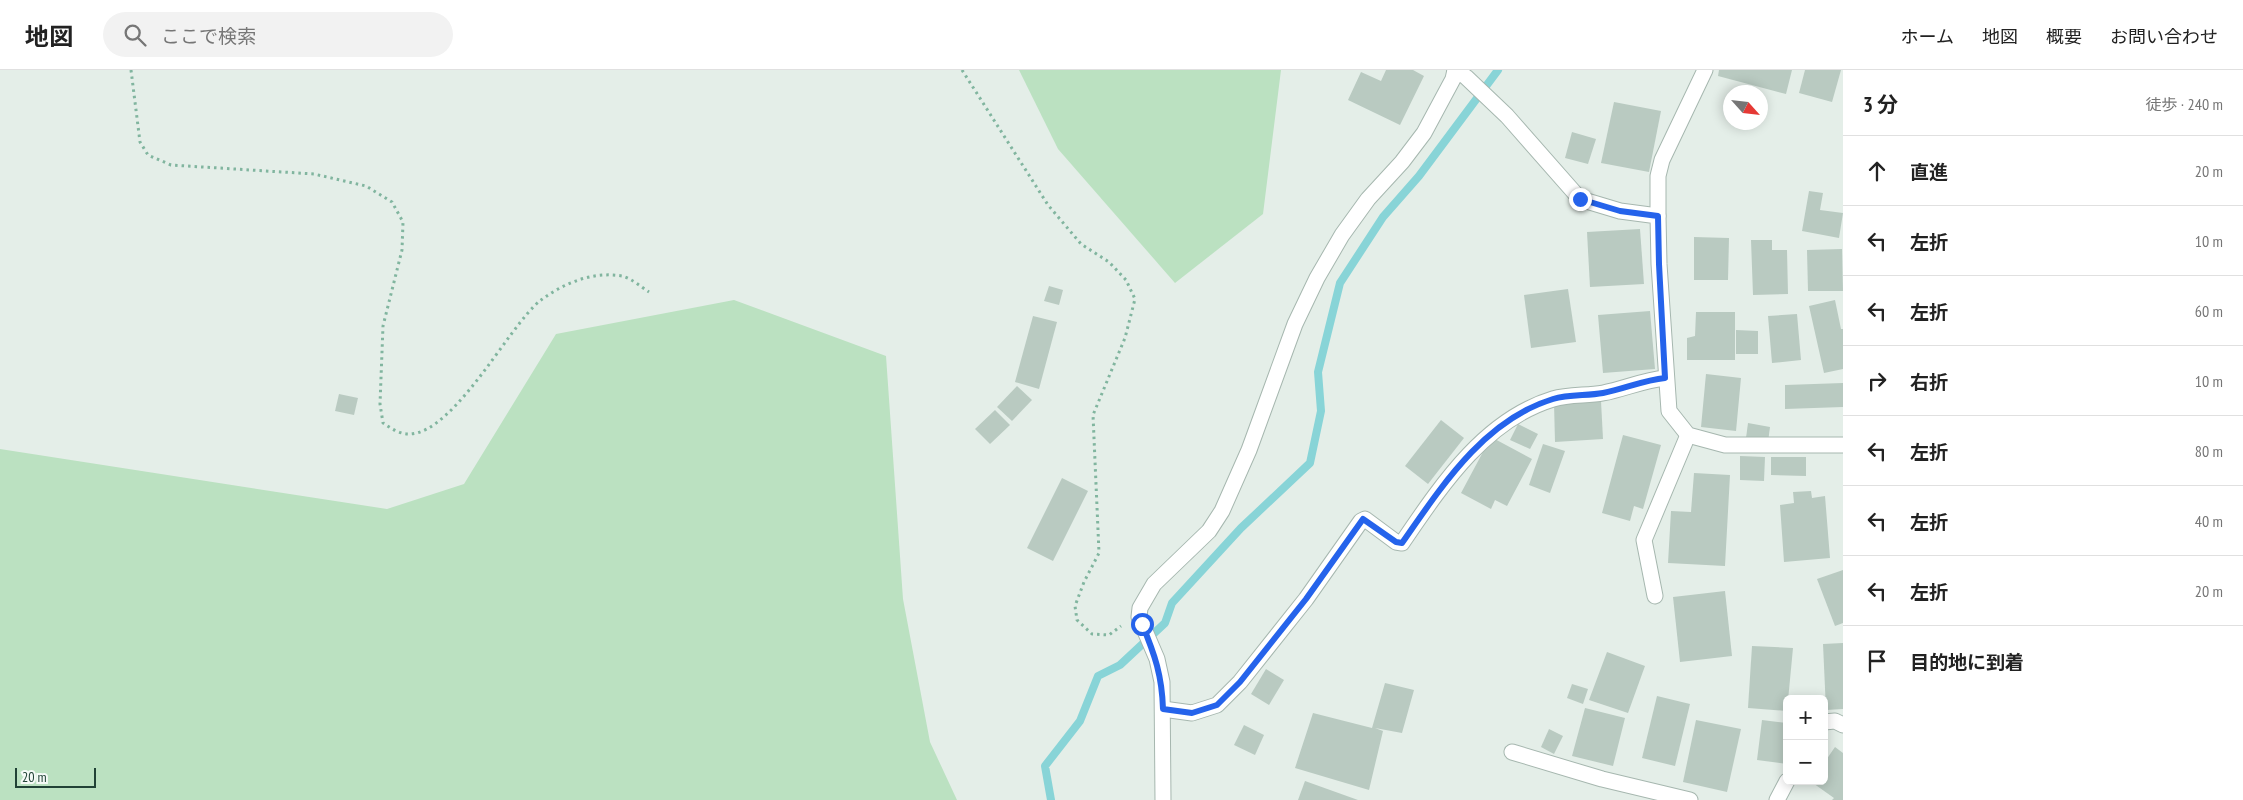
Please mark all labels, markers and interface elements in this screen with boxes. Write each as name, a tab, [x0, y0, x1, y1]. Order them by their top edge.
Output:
search box	[103, 12, 453, 57]
text: 地図	[25, 21, 73, 52]
icon: search	[121, 21, 149, 49]
text: ここで検索	[161, 24, 256, 48]
text: ホーム	[1901, 25, 1954, 48]
text: 地図	[1982, 25, 2018, 48]
text: 概要	[2046, 25, 2082, 48]
text: お問い合わせ	[2110, 25, 2218, 48]
north arrow	[1723, 85, 1768, 130]
text: 3 分	[1863, 91, 1898, 118]
text: 徒歩 · 240 m	[2145, 94, 2223, 114]
icon: ahead	[1863, 157, 1891, 185]
text: 直進	[1910, 160, 1948, 184]
text: 20 m	[2195, 161, 2223, 181]
route end	[1569, 188, 1592, 211]
icon: left	[1863, 227, 1891, 255]
text: 左折	[1910, 230, 1948, 254]
text: 10 m	[2195, 231, 2223, 251]
icon: left	[1863, 297, 1891, 325]
text: 左折	[1910, 300, 1948, 324]
text: 60 m	[2195, 301, 2223, 321]
icon: right	[1863, 367, 1891, 395]
text: 右折	[1910, 370, 1948, 394]
text: 10 m	[2195, 371, 2223, 391]
icon: left	[1863, 437, 1891, 465]
text: 左折	[1910, 440, 1948, 464]
text: 80 m	[2195, 441, 2223, 461]
icon: left	[1863, 507, 1891, 535]
text: 左折	[1910, 510, 1948, 534]
text: 40 m	[2195, 511, 2223, 531]
icon: left	[1863, 577, 1891, 605]
text: 左折	[1910, 580, 1948, 604]
text: 20 m	[2195, 581, 2223, 601]
route start	[1131, 613, 1154, 636]
icon: arrive	[1863, 647, 1891, 675]
text: 目的地に到着	[1910, 650, 2024, 674]
map controls	[1783, 695, 1828, 785]
button: +	[1783, 695, 1828, 740]
button: −	[1783, 740, 1828, 785]
scale bar	[15, 765, 96, 788]
text: 20 m	[22, 768, 47, 786]

